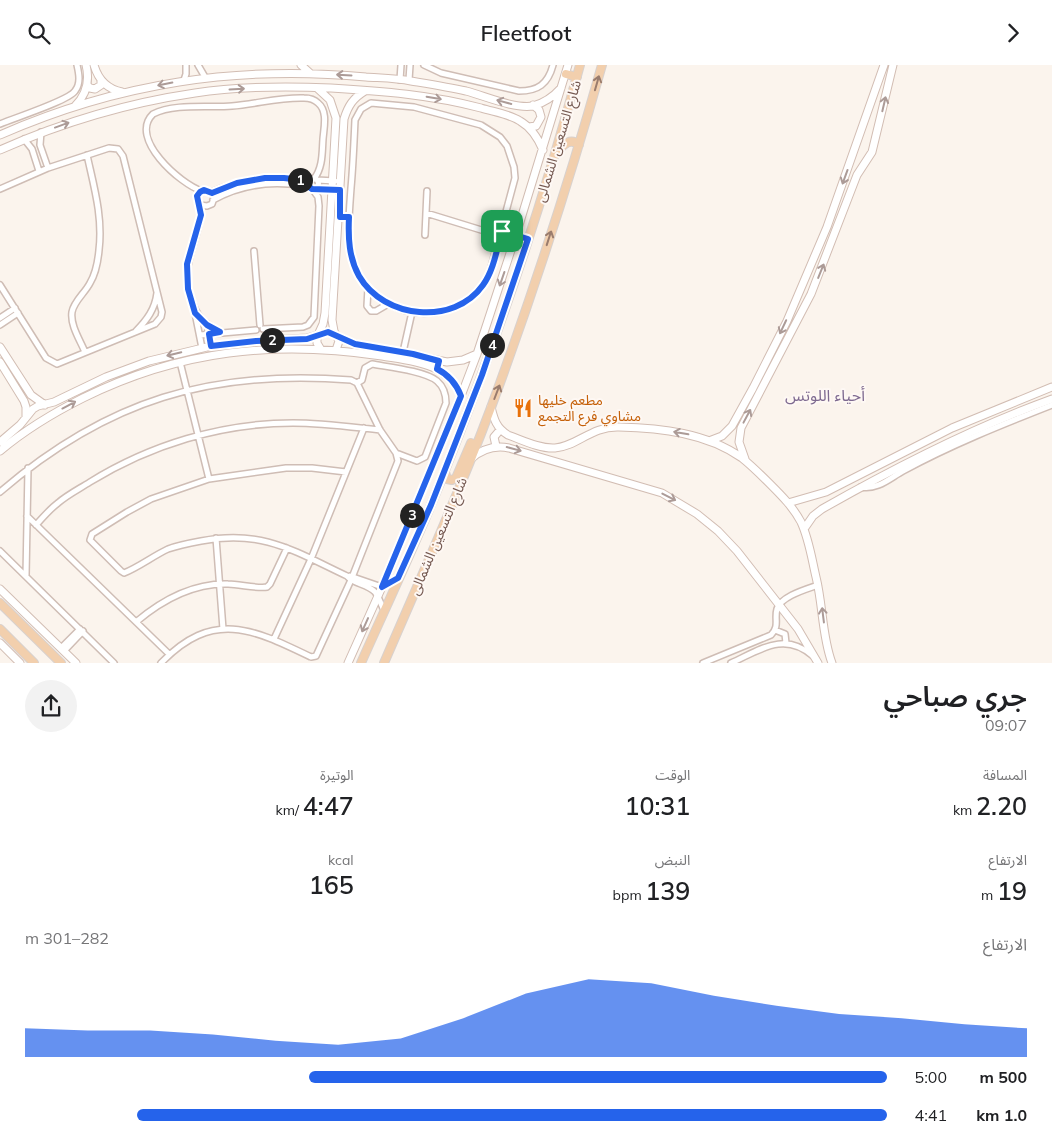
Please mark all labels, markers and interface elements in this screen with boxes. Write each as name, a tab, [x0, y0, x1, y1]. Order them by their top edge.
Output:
icon: search	[25, 19, 53, 47]
text: Fleetfoot	[481, 19, 571, 47]
icon: forward	[999, 19, 1027, 47]
one-way arrow	[336, 70, 352, 79]
one-way arrow	[593, 75, 602, 91]
street label: شارع التسعين الشمالى	[531, 78, 587, 205]
one-way arrow	[157, 80, 173, 90]
one-way arrow	[229, 84, 245, 93]
one-way arrow	[426, 93, 442, 103]
one-way arrow	[496, 96, 512, 106]
one-way arrow	[880, 96, 889, 112]
one-way arrow	[53, 120, 69, 129]
pin: 1	[288, 167, 312, 193]
one-way arrow	[840, 169, 849, 185]
text: 1	[296, 171, 305, 189]
pin	[481, 210, 523, 252]
icon: arrive	[488, 217, 516, 245]
one-way arrow	[545, 230, 554, 246]
one-way arrow	[817, 264, 826, 279]
one-way arrow	[497, 270, 506, 286]
one-way arrow	[778, 320, 788, 335]
pin: 2	[260, 327, 284, 353]
text: 2	[268, 331, 277, 349]
pin: 4	[480, 333, 504, 357]
text: 4	[488, 336, 497, 354]
one-way arrow	[166, 350, 182, 359]
one-way arrow	[493, 385, 502, 400]
district label: أحياء اللوتس	[785, 385, 865, 405]
place label: مطعم خليها مشاوي فرع التجمع	[538, 391, 641, 427]
restaurant icon: مطعم خليها مشاوي فرع التجمع	[512, 397, 534, 419]
one-way arrow	[62, 400, 77, 410]
one-way arrow	[743, 409, 752, 424]
one-way arrow	[673, 428, 689, 438]
one-way arrow	[505, 445, 521, 455]
street label: شارع التسعين الشمالى	[405, 474, 473, 598]
one-way arrow	[661, 493, 676, 502]
pin: 3	[400, 503, 424, 527]
text: 3	[408, 506, 417, 524]
one-way arrow	[818, 608, 828, 624]
one-way arrow	[359, 617, 369, 632]
text: جري صباحي	[884, 678, 1027, 713]
button: share	[25, 680, 77, 732]
text: 09:07	[985, 715, 1027, 735]
text: الوتيرة	[320, 766, 354, 784]
text: الوقت	[655, 766, 690, 784]
text: المسافة	[983, 766, 1027, 784]
text: 4:47	[303, 790, 354, 821]
text: 10:31	[624, 790, 690, 821]
text: 2.20	[976, 790, 1027, 821]
text: /km	[276, 801, 303, 819]
text: km	[953, 801, 976, 819]
text: kcal	[328, 851, 354, 869]
text: النبض	[655, 851, 690, 869]
text: الارتفاع	[989, 851, 1027, 869]
text: 165	[309, 869, 354, 900]
text: 139	[645, 875, 690, 906]
text: 19	[997, 875, 1027, 906]
text: bpm	[613, 886, 645, 904]
text: m	[981, 886, 997, 904]
text: 282–301 m	[25, 928, 109, 948]
text: الارتفاع	[983, 934, 1027, 954]
text: 5:00	[915, 1067, 947, 1087]
text: 500 m	[979, 1067, 1027, 1087]
text: 4:41	[915, 1105, 947, 1125]
text: 1.0 km	[976, 1105, 1027, 1125]

